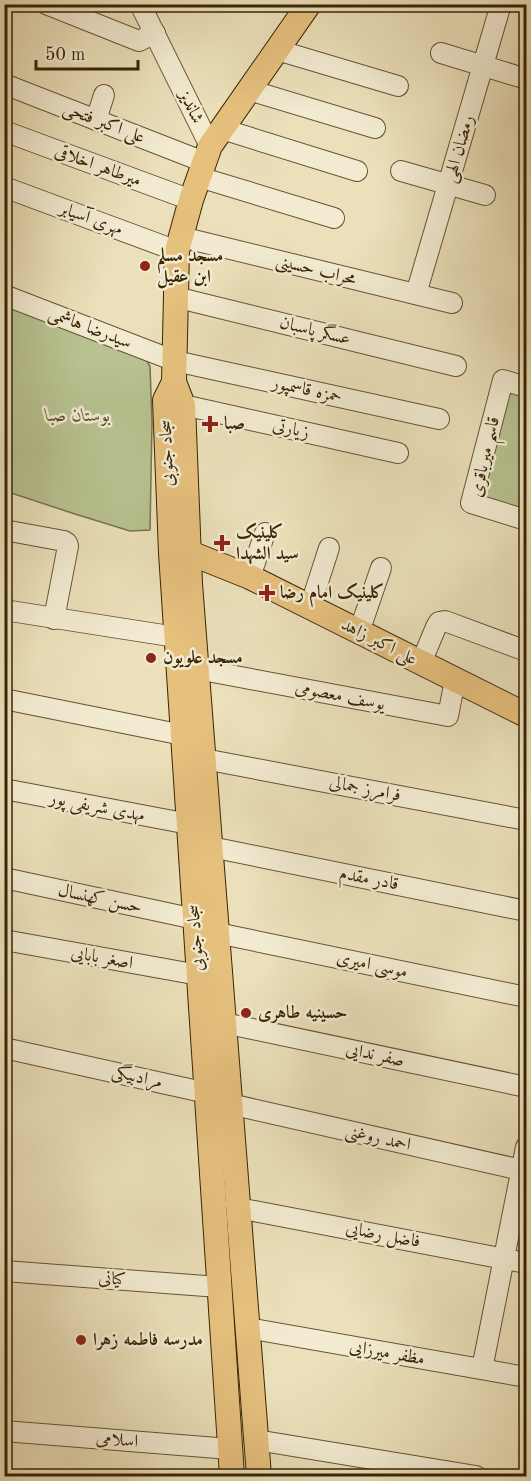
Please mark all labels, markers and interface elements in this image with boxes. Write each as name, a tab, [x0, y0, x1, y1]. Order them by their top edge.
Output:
scale bar	[36, 33, 138, 71]
text: 50 m	[45, 46, 85, 64]
street label: شاندیز	[174, 86, 207, 127]
street label: علی اکبر فتحی	[60, 99, 147, 150]
street label: رمضان الهی	[441, 113, 479, 185]
street label: میرطاهر اخلاقی	[52, 141, 144, 192]
street label: مهری آسیابر	[55, 197, 126, 241]
place label: مسجد مسلم ابن عقیل	[157, 246, 223, 289]
street label: محراب حسینی	[273, 251, 358, 292]
marker: مسجد مسلم ابن عقیل	[138, 259, 152, 273]
street label: سیدرضا هاشمی	[45, 304, 134, 354]
street label: عسگر پاسبان	[277, 311, 353, 351]
street label: حمزه قاسمپور	[268, 373, 343, 408]
park label: بوستان صبا	[44, 407, 111, 426]
marker: صبا	[201, 415, 219, 433]
place label: صبا	[224, 415, 245, 434]
street label: قاسم میرباقری	[467, 415, 511, 501]
street label: زیارتی	[271, 416, 311, 443]
street label: سجاد جنوبی	[157, 419, 180, 487]
place label: کلینیک سید الشهدا	[236, 522, 299, 565]
marker: کلینیک سید الشهدا	[213, 534, 231, 552]
place label: کلینیک امام رضا	[280, 582, 385, 608]
marker: کلینیک امام رضا	[258, 584, 276, 602]
street label: علی اکبر زاهد	[337, 615, 420, 671]
place label: مسجد علویون	[163, 649, 243, 668]
marker: مسجد علویون	[144, 651, 158, 665]
street label: یوسف معصومی	[293, 678, 388, 715]
street label: فرامرز جمالی	[327, 773, 402, 808]
street label: مهدی شریفی پور	[45, 789, 146, 828]
street label: قادر مقدم	[337, 864, 400, 899]
street label: حسن کهنسال	[56, 880, 144, 919]
street label: سجاد جنوبی	[185, 904, 210, 972]
street label: اصغر بابایی	[69, 944, 134, 974]
street label: موسی امیری	[334, 949, 409, 984]
place label: حسینیه طاهری	[258, 1004, 347, 1024]
marker: حسینیه طاهری	[239, 1006, 253, 1020]
street label: صفر ندایی	[344, 1040, 406, 1072]
street label: مرادبیگی	[109, 1060, 165, 1094]
street label: احمد روغنی	[343, 1122, 413, 1157]
street label: فاضل رضایی	[344, 1219, 422, 1254]
street label: کیانی	[98, 1269, 126, 1289]
place label: مدرسه فاطمه زهرا	[93, 1331, 203, 1351]
marker: مدرسه فاطمه زهرا	[74, 1333, 88, 1347]
street label: مظفر میرزایی	[348, 1338, 426, 1370]
street label: اسلامی	[95, 1429, 139, 1451]

